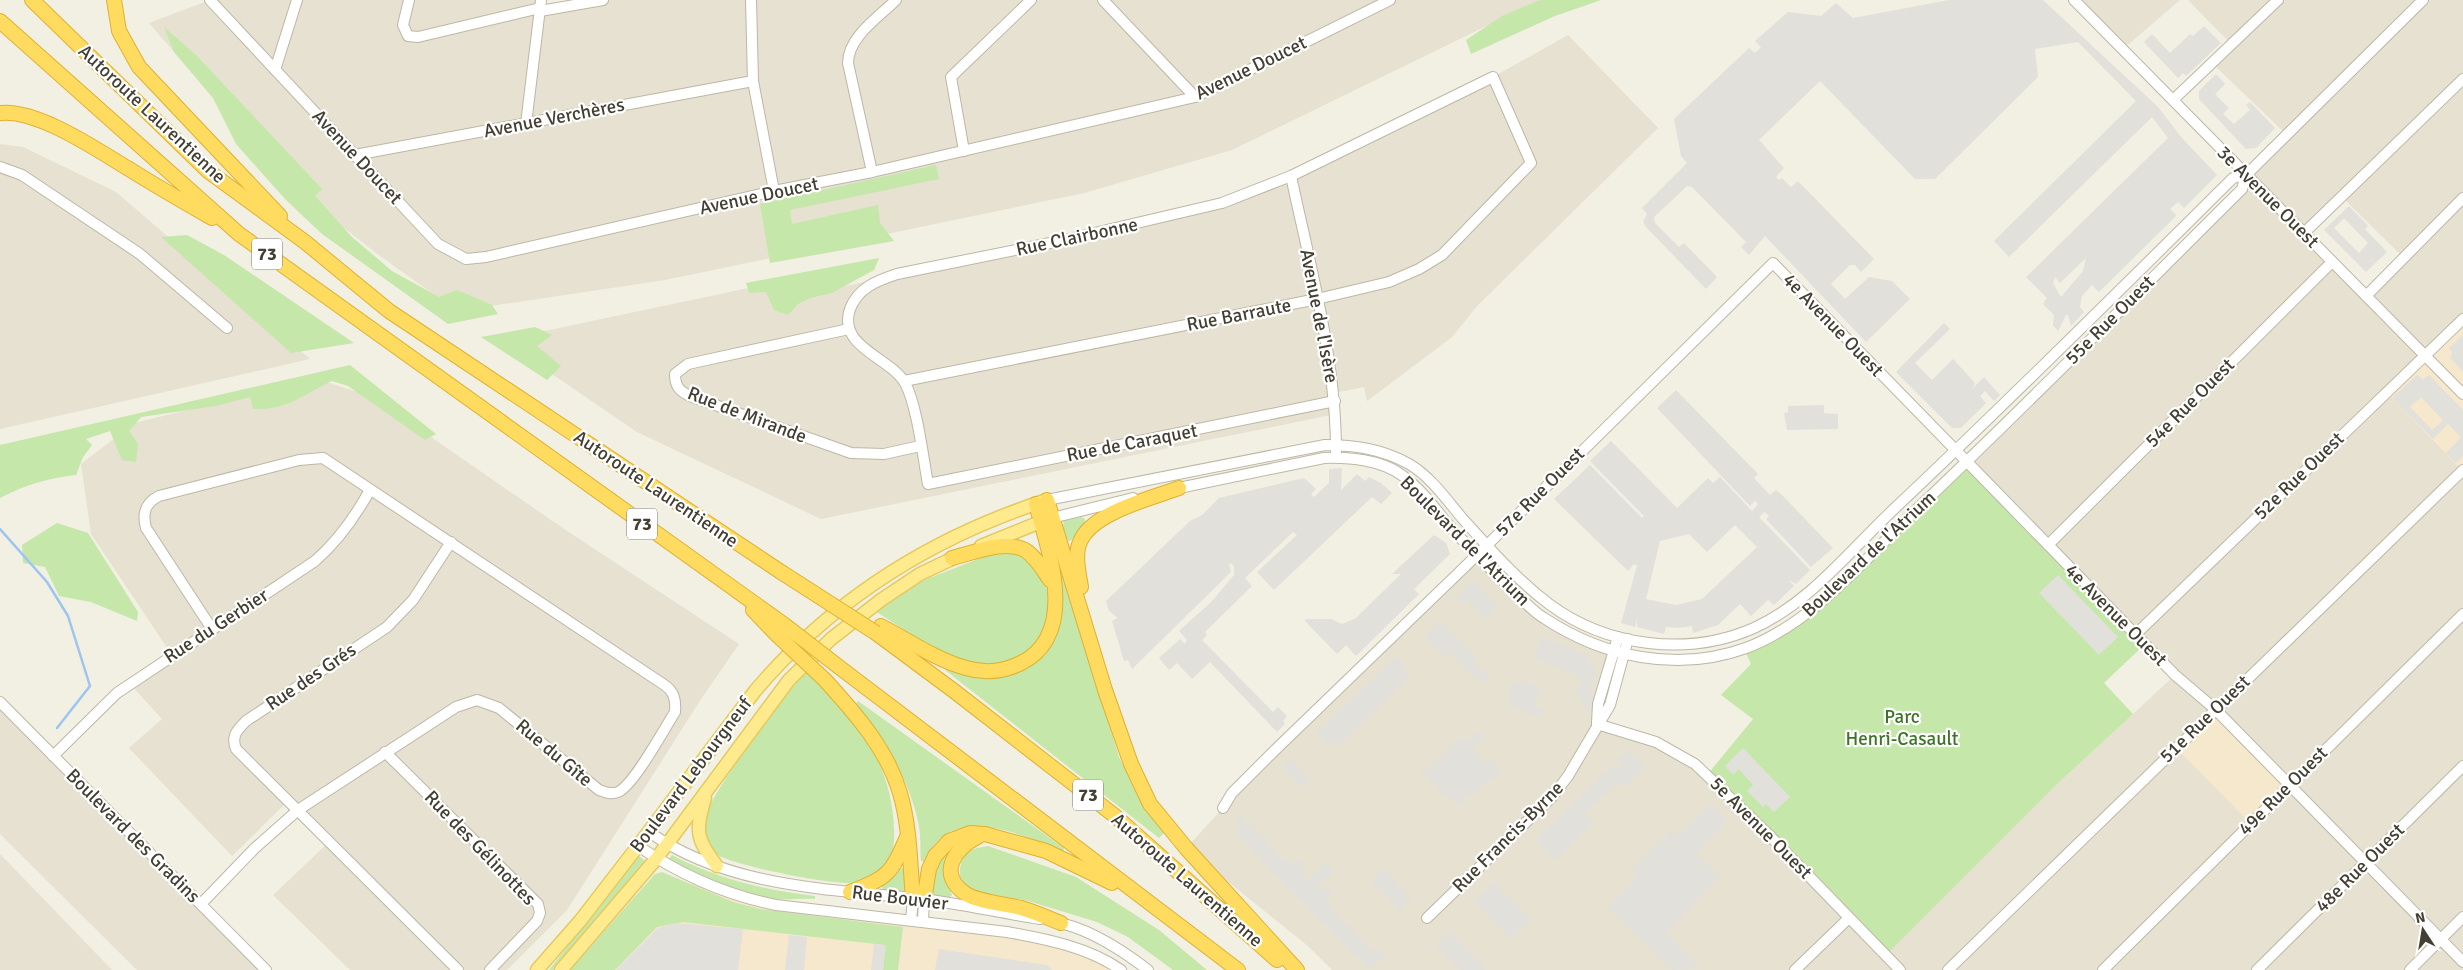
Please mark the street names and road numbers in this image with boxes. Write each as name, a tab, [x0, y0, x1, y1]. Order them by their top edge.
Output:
street label: Avenue Doucet	[1191, 31, 1311, 105]
street label: Autoroute Laurentienne	[73, 39, 231, 189]
street label: Avenue Verchères	[482, 93, 626, 143]
street label: Avenue Doucet	[307, 105, 407, 210]
street label: 3e Avenue Ouest	[2212, 141, 2324, 253]
street label: Avenue Doucet	[697, 172, 821, 220]
street label: Rue Clairbonne	[1014, 212, 1140, 262]
road number: 73	[252, 238, 282, 270]
street label: Avenue de l'Isère	[1294, 247, 1344, 385]
street label: 4e Avenue Ouest	[1778, 268, 1889, 382]
street label: 55e Rue Ouest	[2060, 270, 2160, 370]
street label: Rue Barraute	[1185, 293, 1293, 337]
street label: 54e Rue Ouest	[2140, 353, 2240, 453]
street label: Rue de Mirande	[684, 381, 810, 449]
street label: Rue de Caraquet	[1065, 418, 1200, 467]
street label: Autoroute Laurentienne	[569, 425, 743, 553]
street label: 52e Rue Ouest	[2249, 427, 2350, 525]
street label: 57e Rue Ouest	[1490, 442, 1590, 542]
street label: Boulevard de l'Atrium	[1395, 471, 1535, 611]
street label: Boulevard de l'Atrium	[1797, 486, 1941, 622]
road number: 73	[627, 508, 657, 540]
street label: 4e Avenue Ouest	[2060, 559, 2172, 671]
street label: Rue du Gerbier	[159, 583, 273, 669]
street label: Rue des Grés	[261, 638, 361, 716]
street label: 51e Rue Ouest	[2155, 670, 2256, 768]
street label: Boulevard Lebourgneuf	[625, 691, 758, 857]
street label: Rue du Gîte	[511, 714, 597, 792]
street label: 49e Rue Ouest	[2233, 741, 2333, 841]
street label: Boulevard des Gradins	[61, 764, 205, 908]
street label: 5e Avenue Ouest	[1705, 772, 1817, 884]
street label: Rue Francis-Byrne	[1447, 776, 1569, 898]
road number: 73	[1073, 780, 1103, 810]
street label: Rue des Gélinottes	[419, 786, 541, 910]
street label: Autoroute Laurentienne	[1106, 808, 1268, 952]
street label: 48e Rue Ouest	[2310, 818, 2410, 918]
street label: Rue Bouvier	[850, 880, 950, 916]

